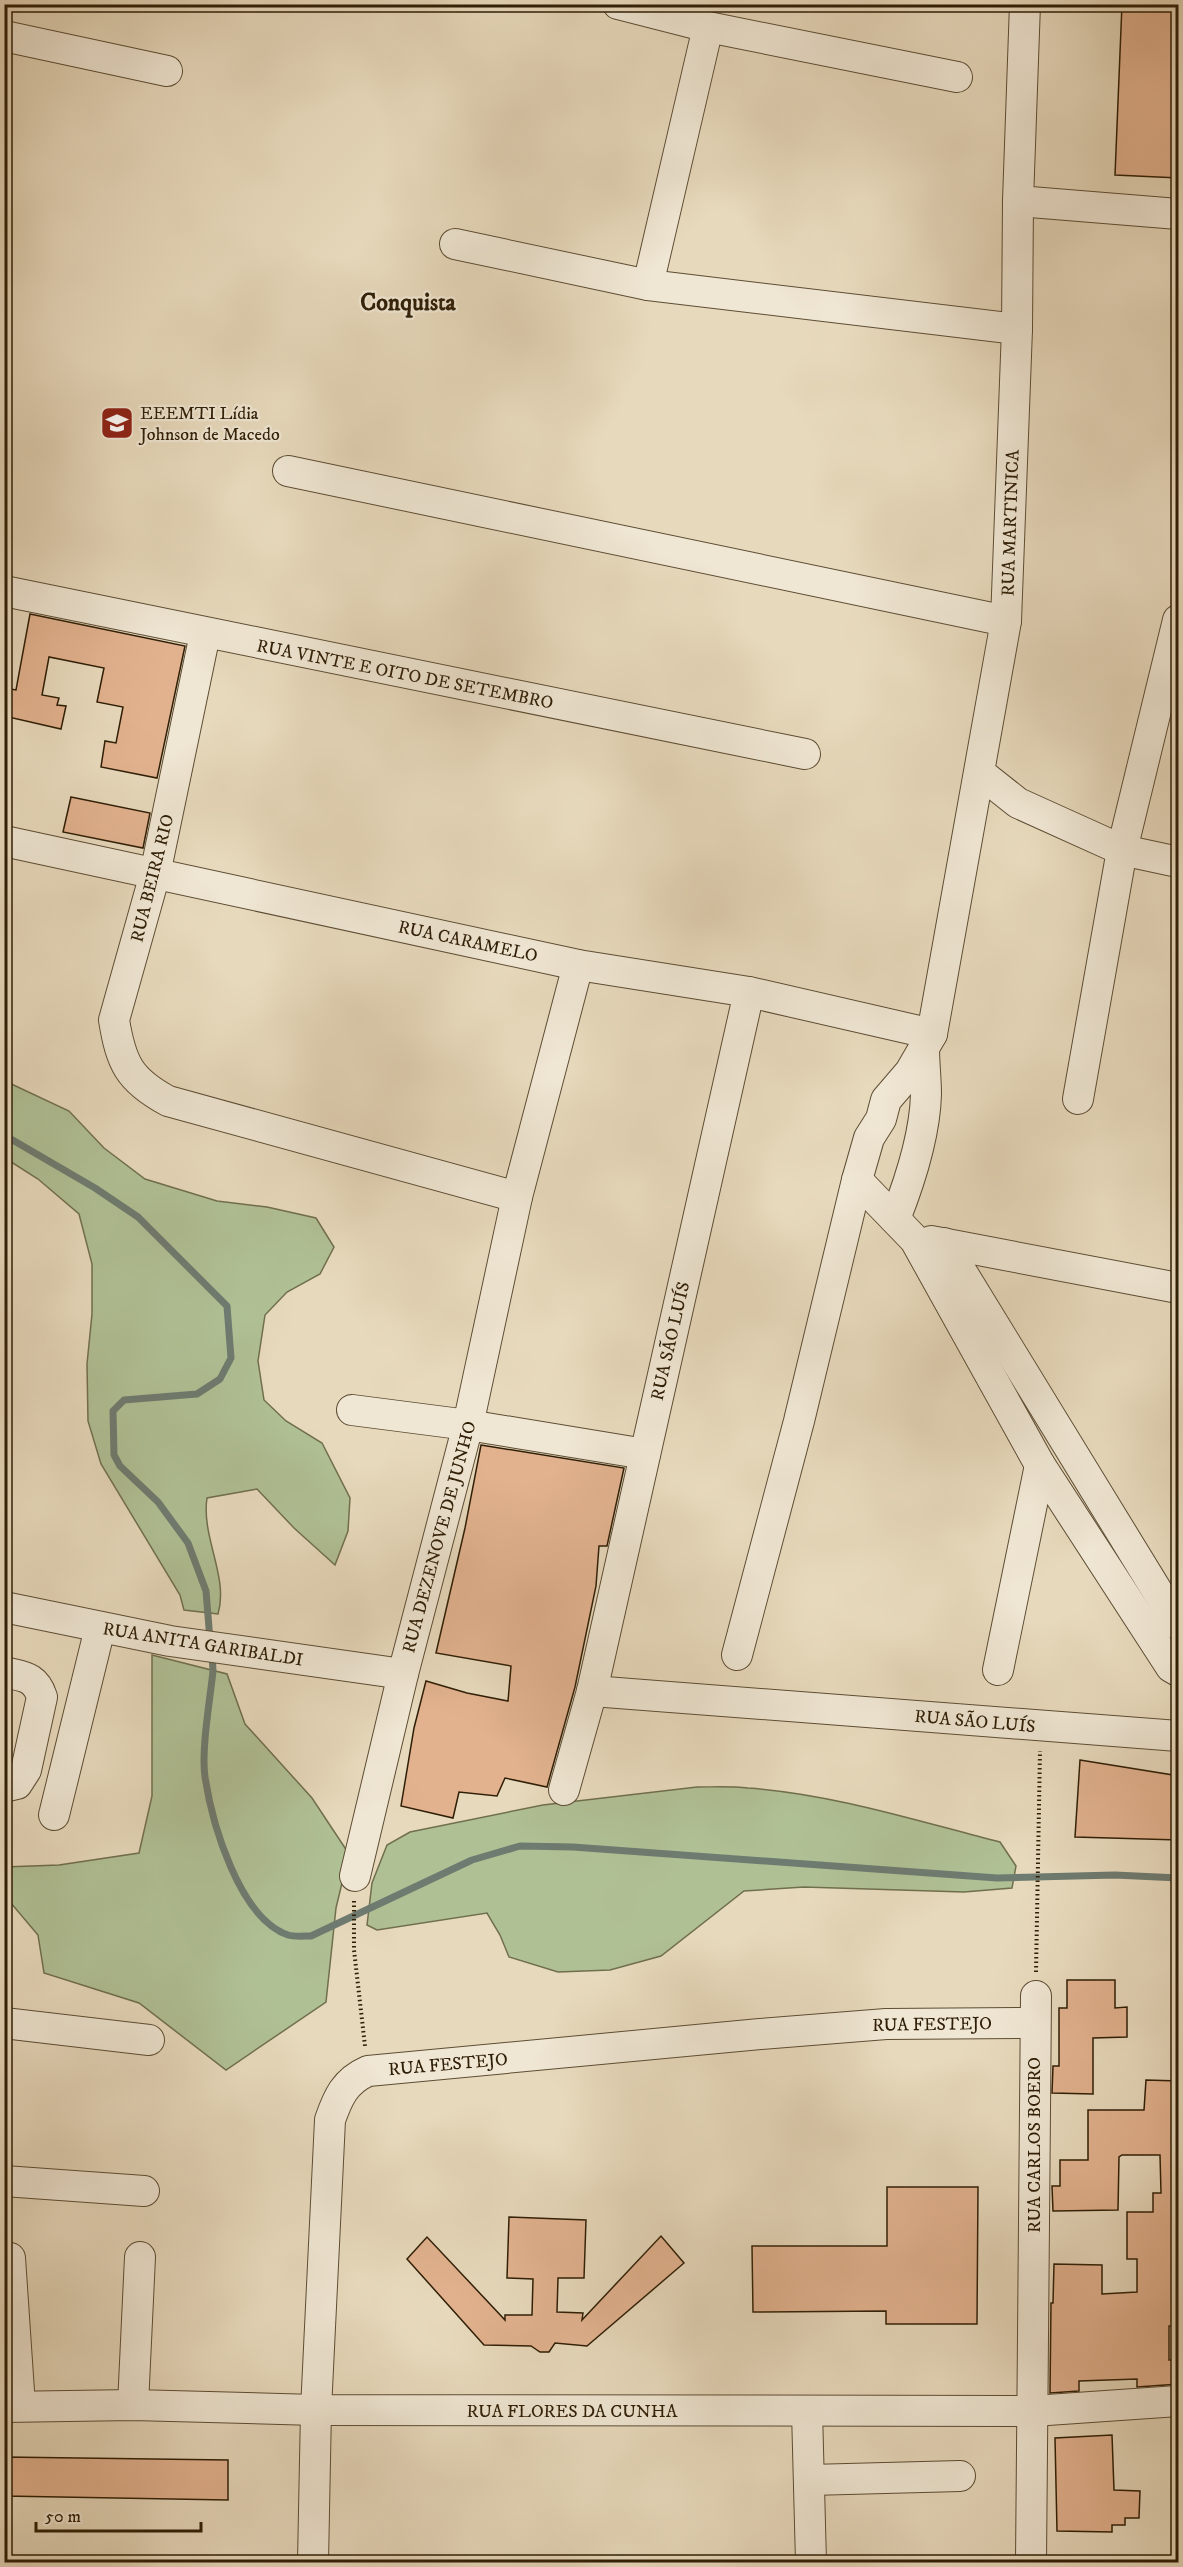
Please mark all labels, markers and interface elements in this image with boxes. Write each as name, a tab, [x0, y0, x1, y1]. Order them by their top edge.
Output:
district label: Conquista	[360, 288, 457, 318]
place label: EEEMTI Lídia Johnson de Macedo	[138, 403, 280, 446]
school or university icon: EEEMTI Lídia Johnson de Macedo	[99, 405, 135, 441]
street label: RUA MARTINICA	[997, 449, 1025, 597]
street label: RUA VINTE E OITO DE SETEMBRO	[255, 635, 555, 715]
street label: RUA BEIRA RIO	[126, 812, 180, 945]
street label: RUA CARAMELO	[396, 916, 540, 968]
street label: RUA SÃO LUÍS	[646, 1279, 695, 1403]
street label: RUA DEZENOVE DE JUNHO	[398, 1419, 482, 1656]
street label: RUA ANITA GARIBALDI	[101, 1618, 305, 1672]
street label: RUA SÃO LUÍS	[913, 1705, 1036, 1738]
street label: RUA FESTEJO	[872, 2013, 992, 2037]
street label: RUA FESTEJO	[387, 2049, 509, 2081]
street label: RUA CARLOS BOERO	[1024, 2057, 1046, 2233]
street label: RUA FLORES DA CUNHA	[467, 2401, 678, 2423]
scale bar	[36, 2495, 201, 2533]
text: 50 m	[45, 2506, 81, 2528]

